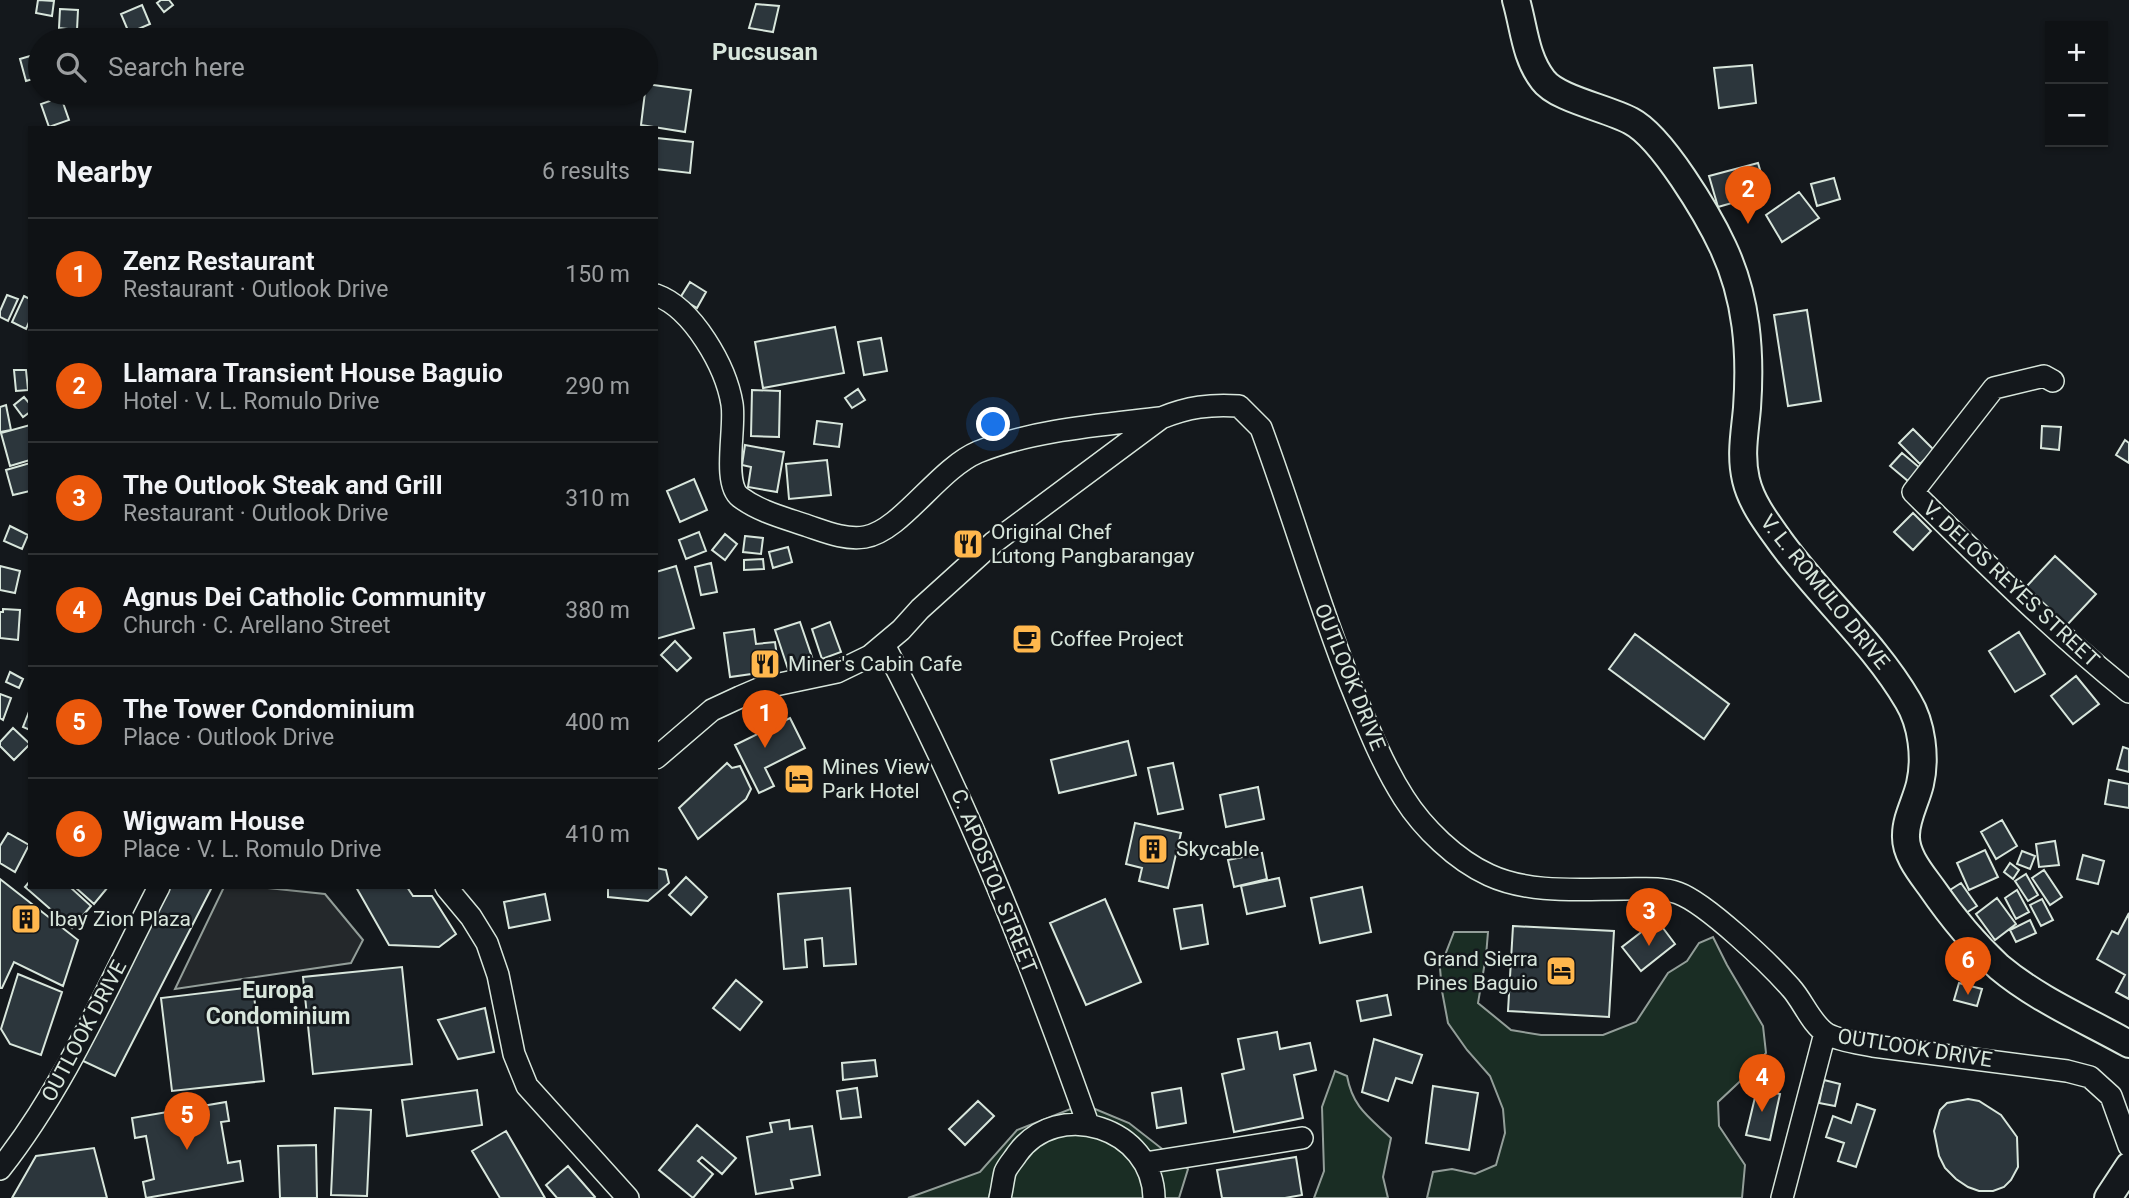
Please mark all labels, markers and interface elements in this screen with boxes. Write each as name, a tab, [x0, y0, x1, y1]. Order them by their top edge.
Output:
map controls	[2045, 21, 2108, 147]
button: +	[2045, 21, 2108, 84]
search box	[28, 28, 658, 105]
district label: Pucsusan	[712, 38, 818, 66]
icon: search	[52, 48, 90, 86]
text: Search here	[108, 52, 245, 82]
button: −	[2045, 84, 2108, 147]
text: Nearby	[56, 154, 152, 189]
text: 6 results	[542, 158, 630, 185]
pin: 2	[1725, 166, 1771, 224]
text: Zenz Restaurant	[123, 246, 315, 276]
text: 1	[72, 261, 86, 288]
text: 150 m	[565, 261, 630, 288]
text: Restaurant · Outlook Drive	[123, 276, 388, 303]
text: Llamara Transient House Baguio	[123, 358, 503, 388]
text: 2	[72, 373, 86, 400]
text: 290 m	[565, 373, 630, 400]
text: Hotel · V. L. Romulo Drive	[123, 388, 380, 415]
your location	[976, 407, 1010, 441]
text: The Outlook Steak and Grill	[123, 470, 443, 500]
text: 3	[72, 485, 86, 512]
text: 310 m	[565, 485, 630, 512]
street label: V. DELOS REYES STREET	[1918, 496, 2104, 672]
text: Restaurant · Outlook Drive	[123, 500, 388, 527]
street label: V. L. ROMULO DRIVE	[1755, 510, 1895, 674]
place label: Original Chef Lutong Pangbarangay	[991, 520, 1195, 568]
restaurant icon: Original Chef Lutong Pangbarangay	[951, 527, 985, 561]
text: Agnus Dei Catholic Community	[123, 582, 486, 612]
text: 4	[72, 597, 86, 624]
text: 380 m	[565, 597, 630, 624]
street label: OUTLOOK DRIVE	[1310, 600, 1390, 754]
text: Church · C. Arellano Street	[123, 612, 390, 639]
cafe icon: Coffee Project	[1010, 622, 1044, 656]
place label: Coffee Project	[1050, 627, 1184, 651]
restaurant icon: Miner's Cabin Cafe	[748, 647, 782, 681]
place label: Miner's Cabin Cafe	[788, 652, 962, 676]
pin: 1	[742, 690, 788, 748]
text: The Tower Condominium	[123, 694, 415, 724]
text: 5	[72, 709, 86, 736]
text: 400 m	[565, 709, 630, 736]
text: Place · Outlook Drive	[123, 724, 334, 751]
place label: Mines View Park Hotel	[822, 755, 930, 803]
hotel icon: Mines View Park Hotel	[782, 762, 816, 796]
street label: C. APOSTOL STREET	[946, 786, 1042, 977]
text: Wigwam House	[123, 806, 304, 836]
text: 6	[72, 821, 86, 848]
text: 410 m	[565, 821, 630, 848]
building icon: Skycable	[1136, 832, 1170, 866]
text: Place · V. L. Romulo Drive	[123, 836, 382, 863]
place label: Skycable	[1176, 837, 1259, 861]
pin: 3	[1626, 888, 1672, 946]
building icon: Ibay Zion Plaza	[9, 902, 43, 936]
place label: Ibay Zion Plaza	[49, 907, 191, 931]
pin: 6	[1945, 937, 1991, 995]
place label: Grand Sierra Pines Baguio	[1416, 947, 1538, 995]
hotel icon: Grand Sierra Pines Baguio	[1544, 954, 1578, 988]
street label: OUTLOOK DRIVE	[37, 956, 131, 1106]
district label: Europa Condominium	[206, 977, 350, 1030]
street label: OUTLOOK DRIVE	[1836, 1024, 1994, 1072]
pin: 4	[1739, 1054, 1785, 1112]
pin: 5	[164, 1092, 210, 1150]

